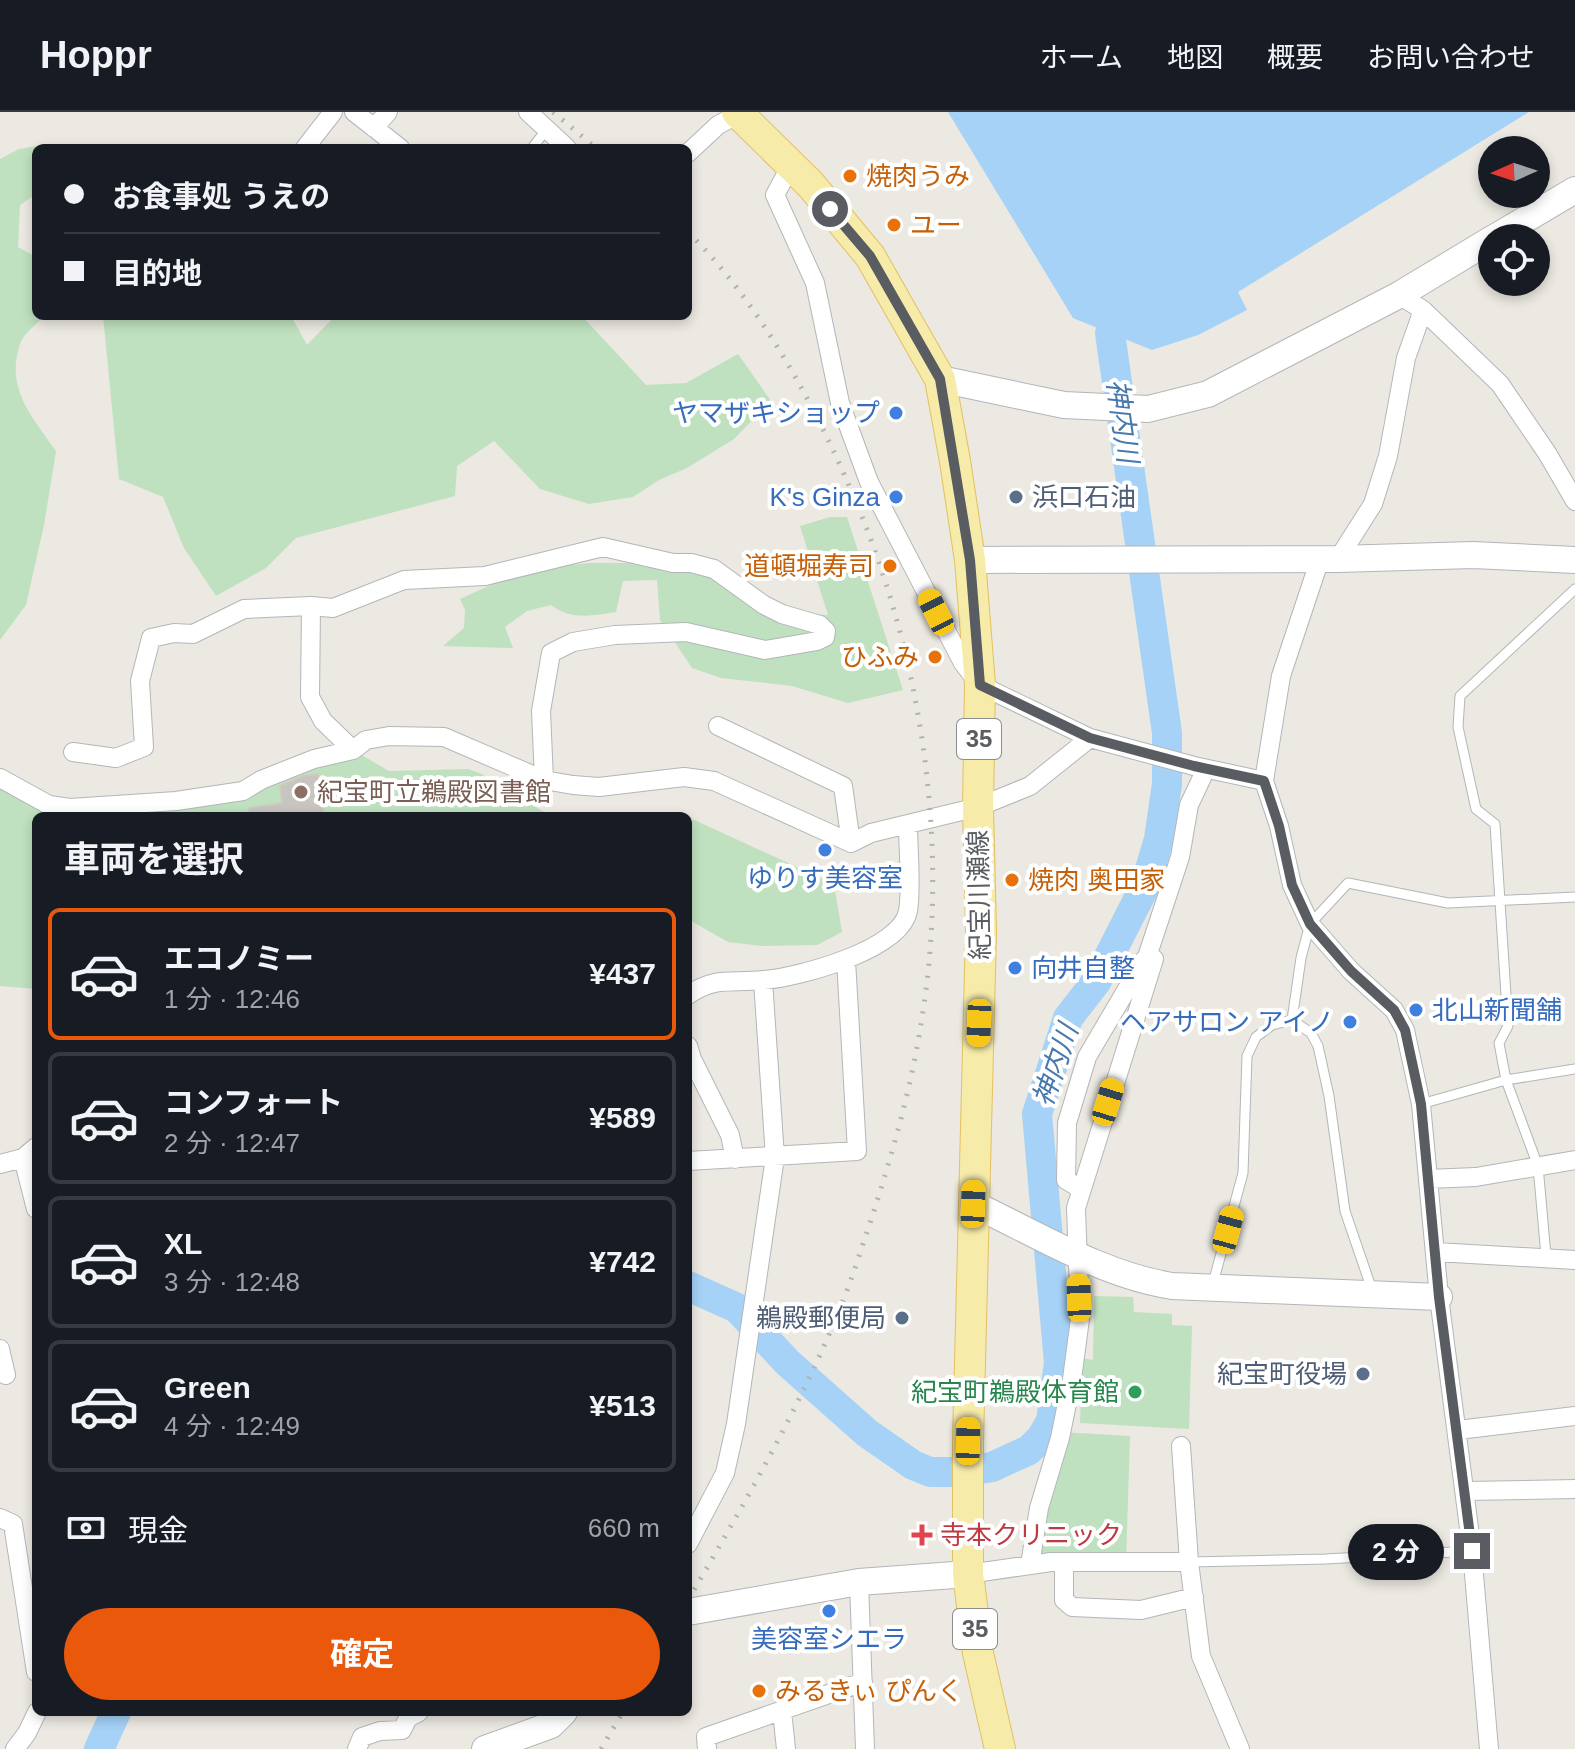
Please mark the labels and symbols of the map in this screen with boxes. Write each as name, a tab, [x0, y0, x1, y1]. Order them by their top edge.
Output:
north arrow	[1478, 136, 1550, 208]
place label: 焼肉うみ	[866, 161, 970, 191]
marker: 焼肉うみ	[841, 167, 859, 185]
route start	[812, 191, 848, 227]
place label: ユー	[910, 210, 962, 240]
marker: ユー	[885, 216, 903, 234]
water label: 神内川	[1101, 377, 1144, 468]
place label: ヤマザキショップ	[672, 398, 880, 428]
marker: ヤマザキショップ	[887, 404, 905, 422]
place label: K's Ginza	[770, 482, 881, 512]
place label: 浜口石油	[1032, 482, 1136, 512]
marker: K's Ginza	[887, 488, 905, 506]
marker: 浜口石油	[1007, 488, 1025, 506]
place label: 道頓堀寿司	[744, 551, 874, 581]
marker: 道頓堀寿司	[881, 557, 899, 575]
car	[914, 585, 958, 639]
place label: ひふみ	[841, 642, 919, 672]
marker: ひふみ	[926, 648, 944, 666]
road number: 35	[957, 719, 1001, 759]
place label: 紀宝町立鵜殿図書館	[317, 777, 551, 807]
marker: 紀宝町立鵜殿図書館	[292, 783, 310, 801]
street label: 紀宝川瀬線	[963, 830, 995, 960]
marker: ゆりす美容室	[816, 841, 834, 859]
place label: ゆりす美容室	[747, 863, 903, 893]
place label: 焼肉 奥田家	[1028, 865, 1165, 895]
marker: 焼肉 奥田家	[1003, 871, 1021, 889]
place label: 向井自整	[1031, 953, 1135, 983]
marker: 向井自整	[1006, 959, 1024, 977]
place label: 北山新聞舗	[1432, 995, 1562, 1025]
car	[966, 999, 992, 1047]
marker: 北山新聞舗	[1407, 1001, 1425, 1019]
place label: ヘアサロン アイノ	[1120, 1007, 1334, 1037]
marker: ヘアサロン アイノ	[1341, 1013, 1359, 1031]
water label: 神内川	[1027, 1018, 1085, 1110]
car	[1090, 1076, 1126, 1128]
car	[960, 1180, 986, 1228]
car	[1210, 1204, 1246, 1256]
car	[1066, 1274, 1092, 1322]
place label: 鵜殿郵便局	[756, 1303, 886, 1333]
marker: 鵜殿郵便局	[893, 1309, 911, 1327]
place label: 紀宝町役場	[1217, 1359, 1347, 1389]
marker: 紀宝町役場	[1354, 1365, 1372, 1383]
place label: 紀宝町鵜殿体育館	[911, 1377, 1119, 1407]
marker: 紀宝町鵜殿体育館	[1126, 1383, 1144, 1401]
car	[956, 1417, 980, 1465]
place label: 寺本クリニック	[940, 1520, 1122, 1550]
callout: 2 分	[1348, 1523, 1444, 1579]
marker: 寺本クリニック	[911, 1524, 933, 1546]
route end	[1454, 1533, 1490, 1569]
marker: 美容室シエラ	[820, 1602, 838, 1620]
road number: 35	[953, 1609, 997, 1649]
place label: 美容室シエラ	[751, 1624, 907, 1654]
place label: みるきぃ ぴんく	[775, 1676, 963, 1706]
marker: みるきぃ ぴんく	[750, 1682, 768, 1700]

